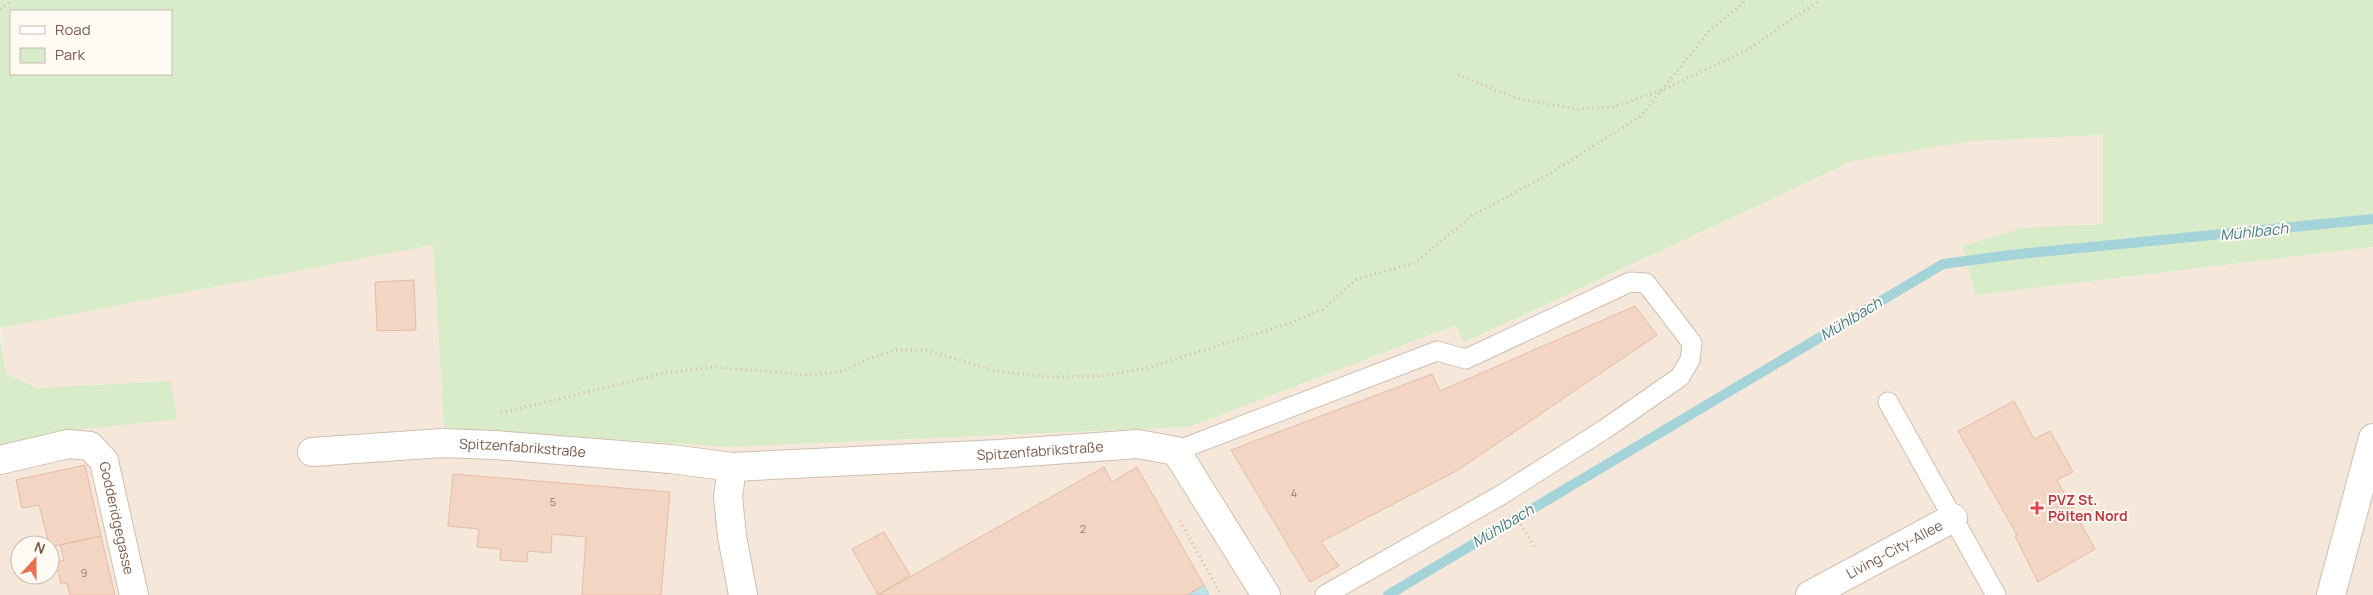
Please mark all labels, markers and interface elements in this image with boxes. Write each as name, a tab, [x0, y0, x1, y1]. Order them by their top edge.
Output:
legend	[10, 10, 172, 75]
text: Road	[55, 19, 91, 40]
text: Park	[55, 44, 85, 65]
water label: Mühlbach	[2219, 217, 2290, 246]
water label: Mühlbach	[1816, 291, 1886, 345]
street label: Spitzenfabrikstraße	[459, 434, 587, 461]
street label: Spitzenfabrikstraße	[976, 437, 1104, 464]
street label: Godderidgegasse	[95, 460, 139, 576]
house number: 4	[1291, 485, 1297, 500]
place label: PVZ St. Pölten Nord	[2048, 490, 2128, 525]
house number: 5	[550, 494, 556, 509]
water label: Mühlbach	[1468, 498, 1538, 552]
marker: PVZ St. Pölten Nord	[2030, 501, 2044, 515]
street label: Living-City-Allee	[1843, 515, 1946, 583]
house number: 2	[1080, 521, 1086, 536]
north arrow	[10, 535, 60, 585]
text: N	[32, 537, 48, 558]
house number: 9	[81, 565, 88, 580]

